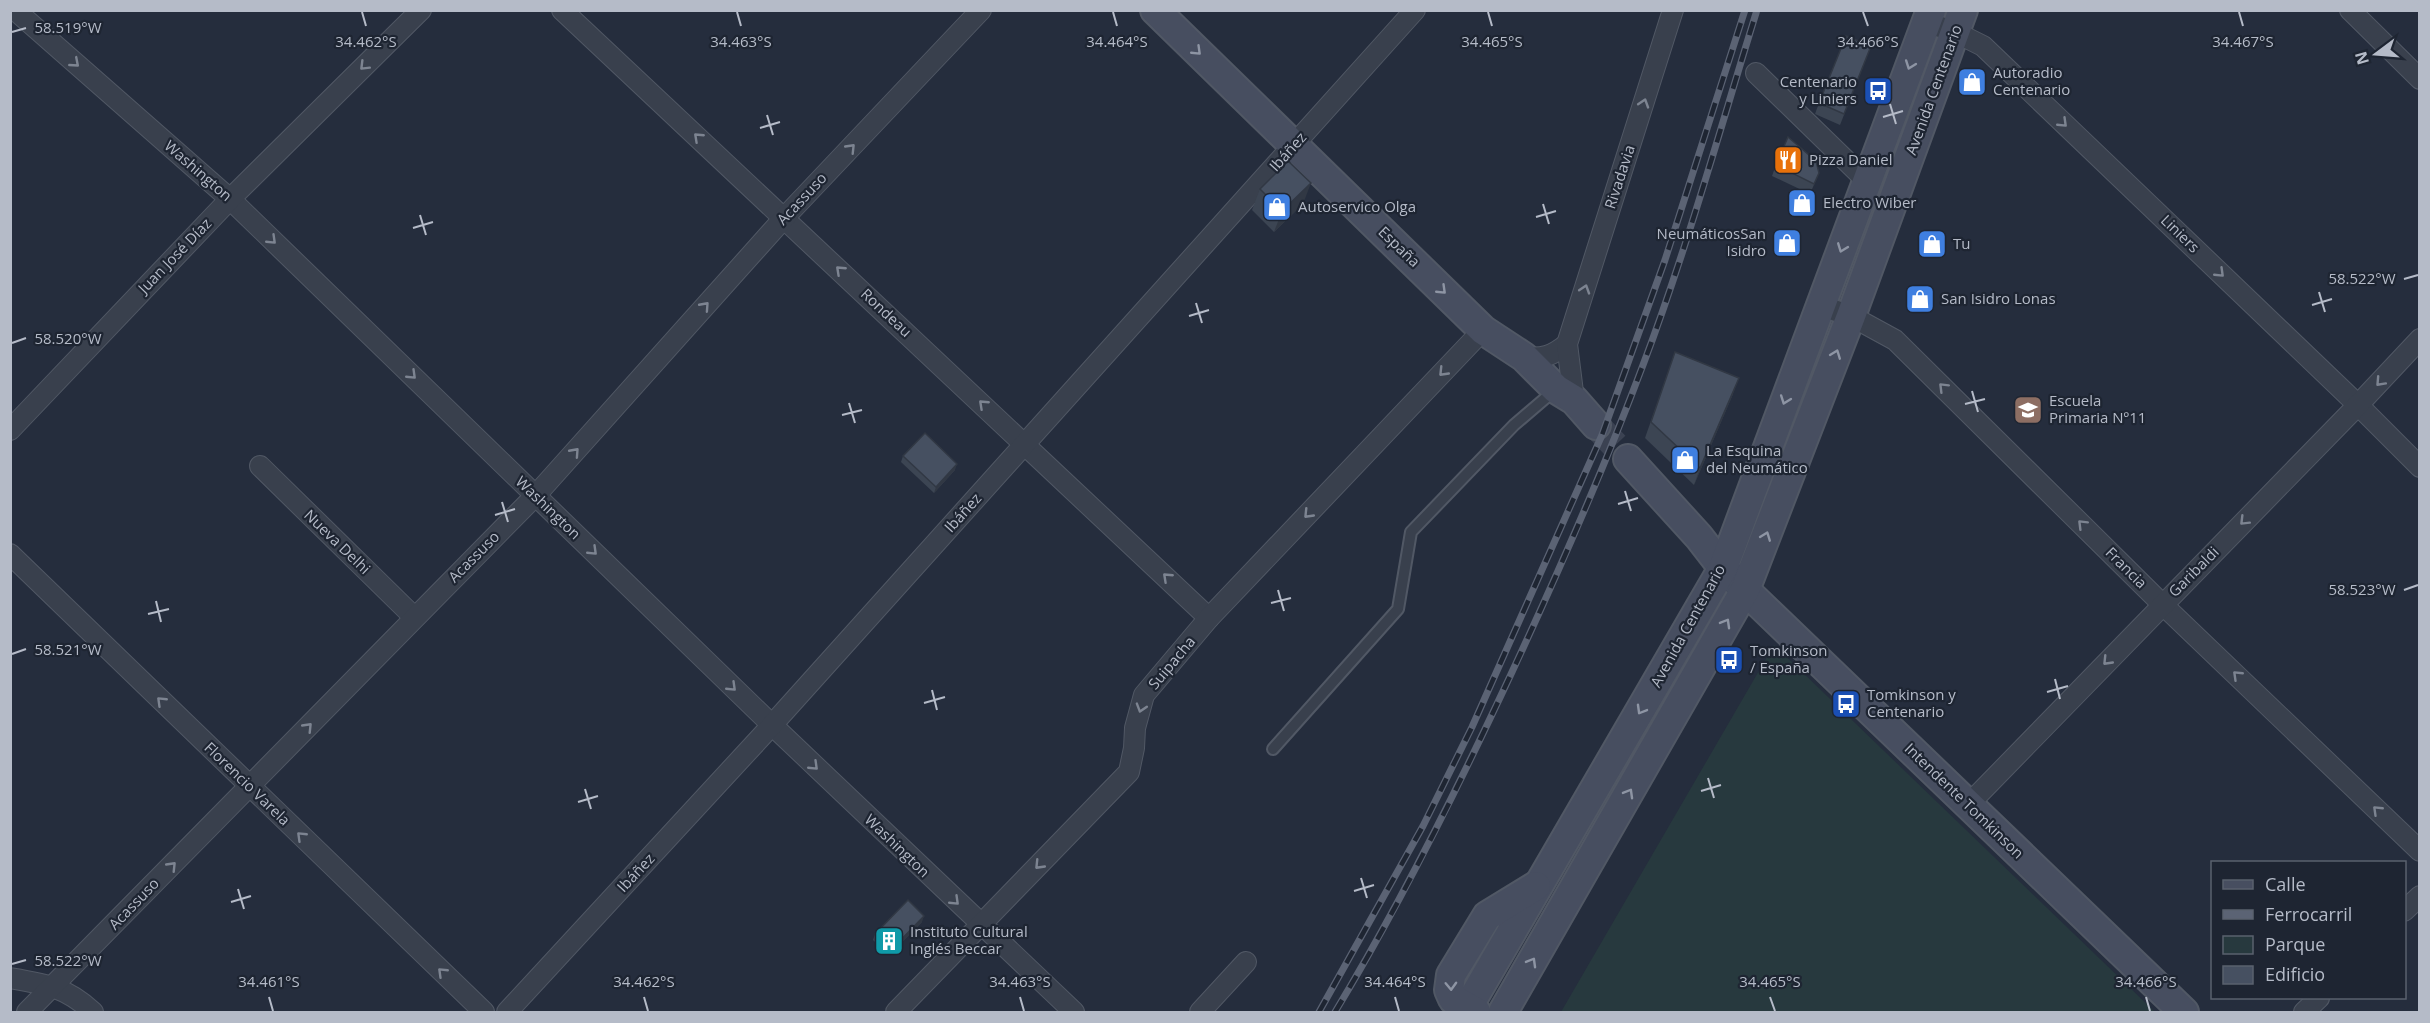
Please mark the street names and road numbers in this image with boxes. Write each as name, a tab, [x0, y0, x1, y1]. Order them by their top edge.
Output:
street label: Avenida Centenario	[1900, 22, 1966, 157]
street label: Ibáñez	[1264, 127, 1310, 175]
street label: Washington	[161, 135, 237, 205]
street label: Rivadavia	[1599, 142, 1639, 211]
street label: Acassuso	[772, 168, 831, 229]
street label: Liniers	[2157, 210, 2204, 257]
street label: Juan José Díaz	[132, 213, 215, 299]
street label: España	[1375, 222, 1425, 271]
street label: Rondeau	[857, 284, 916, 341]
street label: Washington	[512, 471, 586, 543]
street label: Ibáñez	[939, 488, 985, 536]
street label: Nueva Delhi	[300, 505, 375, 578]
street label: Acassuso	[443, 526, 503, 586]
street label: Francia	[2102, 542, 2152, 592]
street label: Garibaldi	[2164, 542, 2223, 601]
street label: Avenida Centenario	[1645, 561, 1729, 690]
street label: Suipacha	[1143, 632, 1199, 693]
street label: Florencio Varela	[200, 737, 295, 829]
street label: Intendente Tomkinson	[1901, 738, 2029, 862]
street label: Washington	[861, 809, 935, 881]
street label: Ibáñez	[612, 849, 658, 896]
street label: Acassuso	[104, 873, 163, 934]

